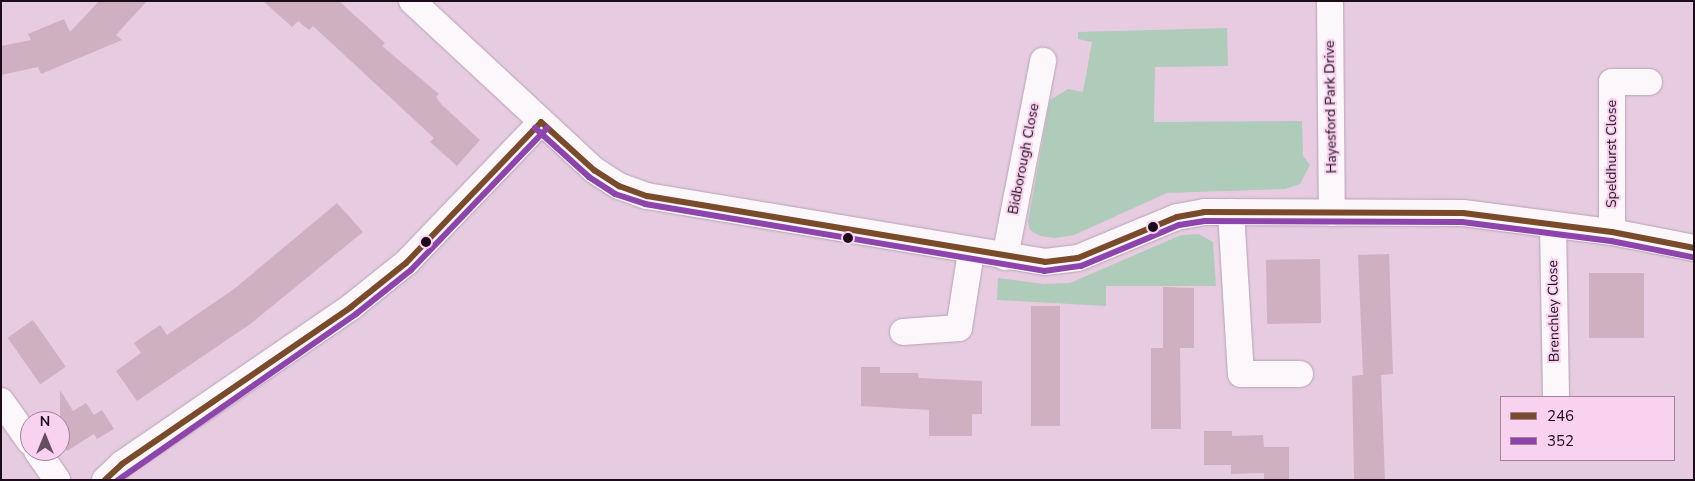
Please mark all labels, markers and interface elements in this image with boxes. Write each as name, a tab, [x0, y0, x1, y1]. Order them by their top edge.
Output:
street label: Hayesford Park Drive	[1321, 40, 1341, 174]
street label: Speldhurst Close	[1604, 100, 1620, 208]
street label: Bidborough Close	[1005, 102, 1043, 216]
unlabelled marker	[1148, 222, 1158, 232]
unlabelled marker	[843, 233, 853, 243]
unlabelled marker	[421, 237, 431, 247]
street label: Brenchley Close	[1545, 260, 1563, 362]
legend	[1500, 396, 1675, 461]
text: 246	[1547, 406, 1574, 426]
north arrow	[20, 411, 70, 461]
text: N	[40, 412, 50, 431]
text: 352	[1547, 431, 1574, 451]

